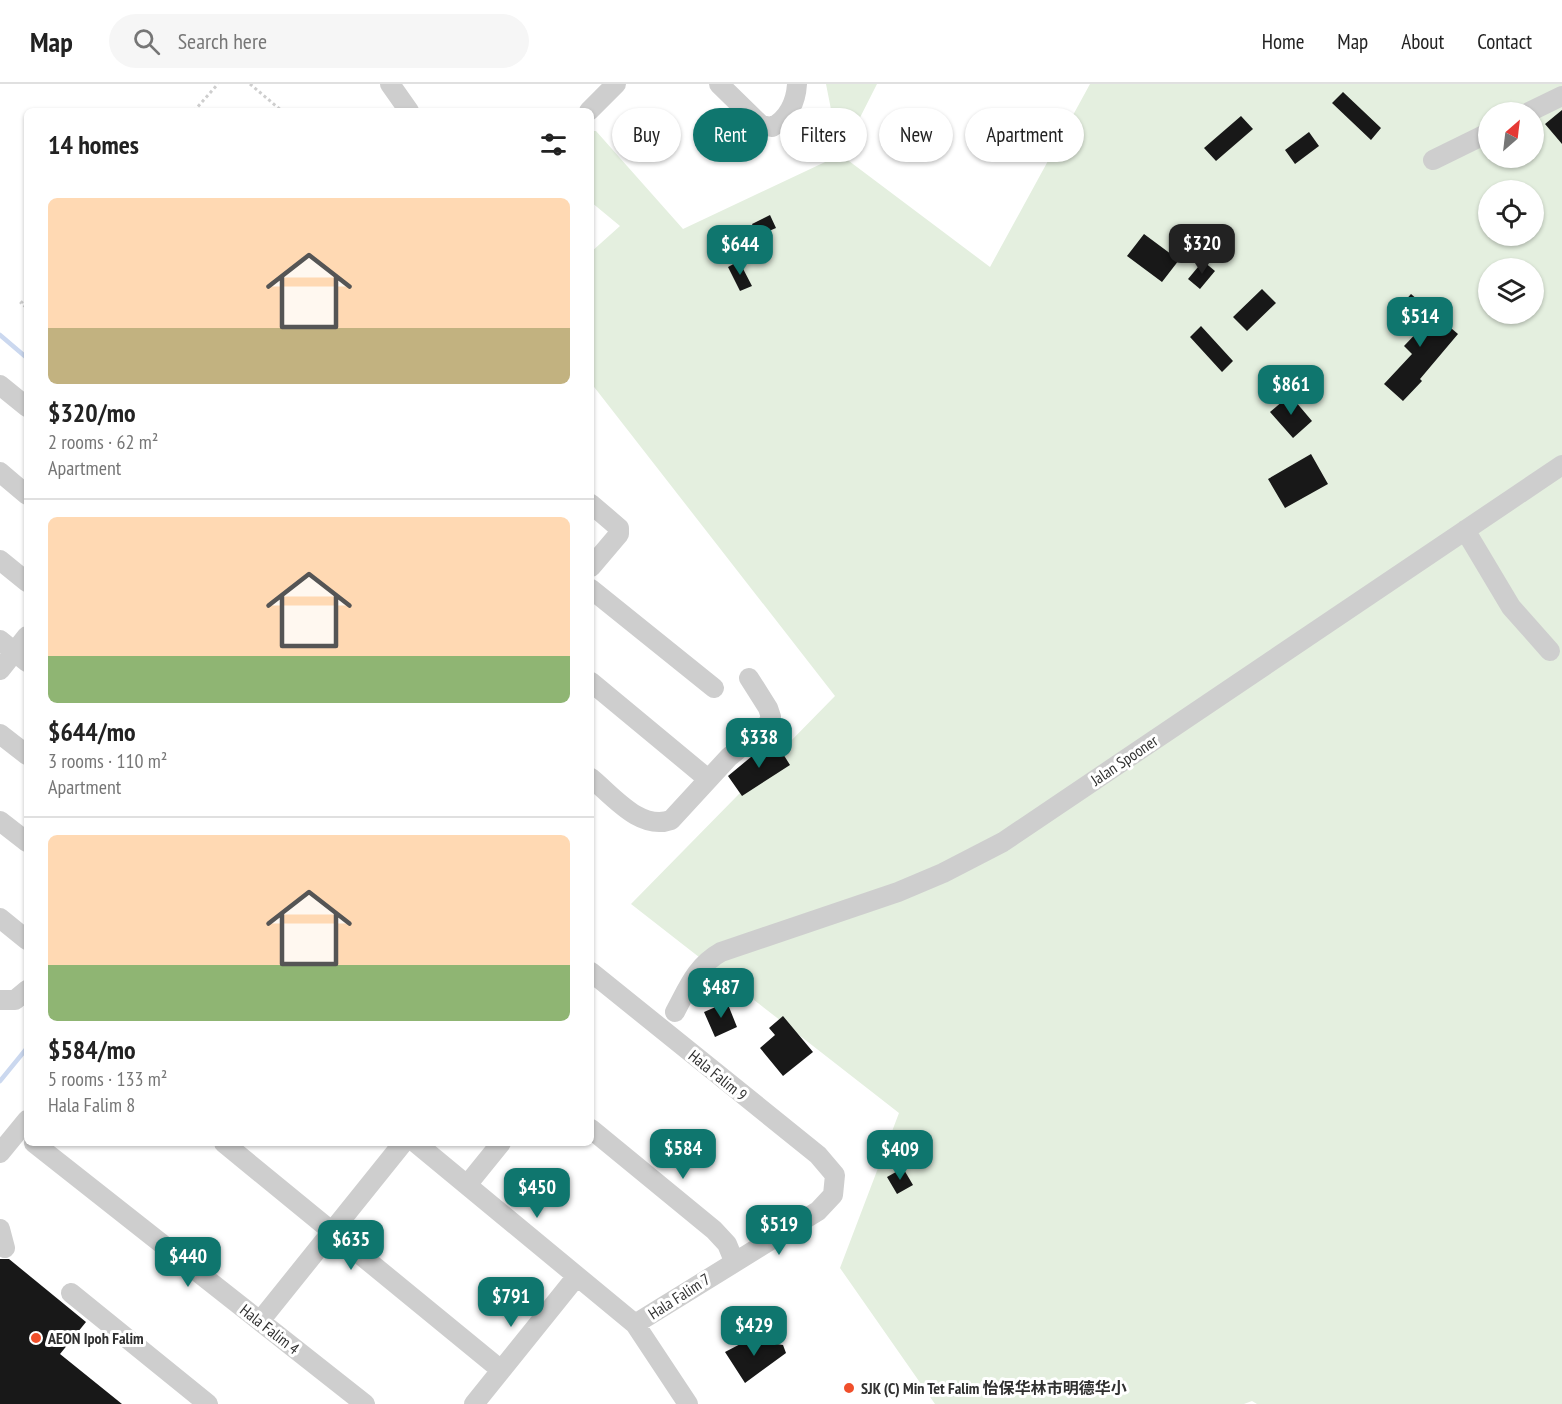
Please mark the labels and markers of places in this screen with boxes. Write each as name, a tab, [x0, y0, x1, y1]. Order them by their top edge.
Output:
pin: $320	[1166, 224, 1238, 275]
pin: $644	[704, 225, 776, 276]
pin: $514	[1384, 297, 1456, 348]
pin: $861	[1255, 365, 1327, 416]
pin: $338	[723, 718, 795, 769]
pin: $487	[685, 968, 757, 1019]
pin: $584	[647, 1129, 719, 1180]
pin: $409	[864, 1130, 936, 1181]
pin: $450	[501, 1168, 573, 1219]
pin: $519	[743, 1205, 815, 1256]
pin: $635	[315, 1220, 387, 1271]
pin: $440	[152, 1237, 224, 1288]
pin: $791	[475, 1277, 547, 1328]
pin: $429	[718, 1306, 790, 1357]
place label: AEON Ipoh Falim	[47, 1328, 144, 1348]
marker: AEON Ipoh Falim	[29, 1331, 43, 1345]
place label: SJK (C) Min Tet Falim 怡保华林市明德华小	[861, 1378, 1127, 1398]
marker: SJK (C) Min Tet Falim 怡保华林市明德华小	[842, 1381, 856, 1395]

